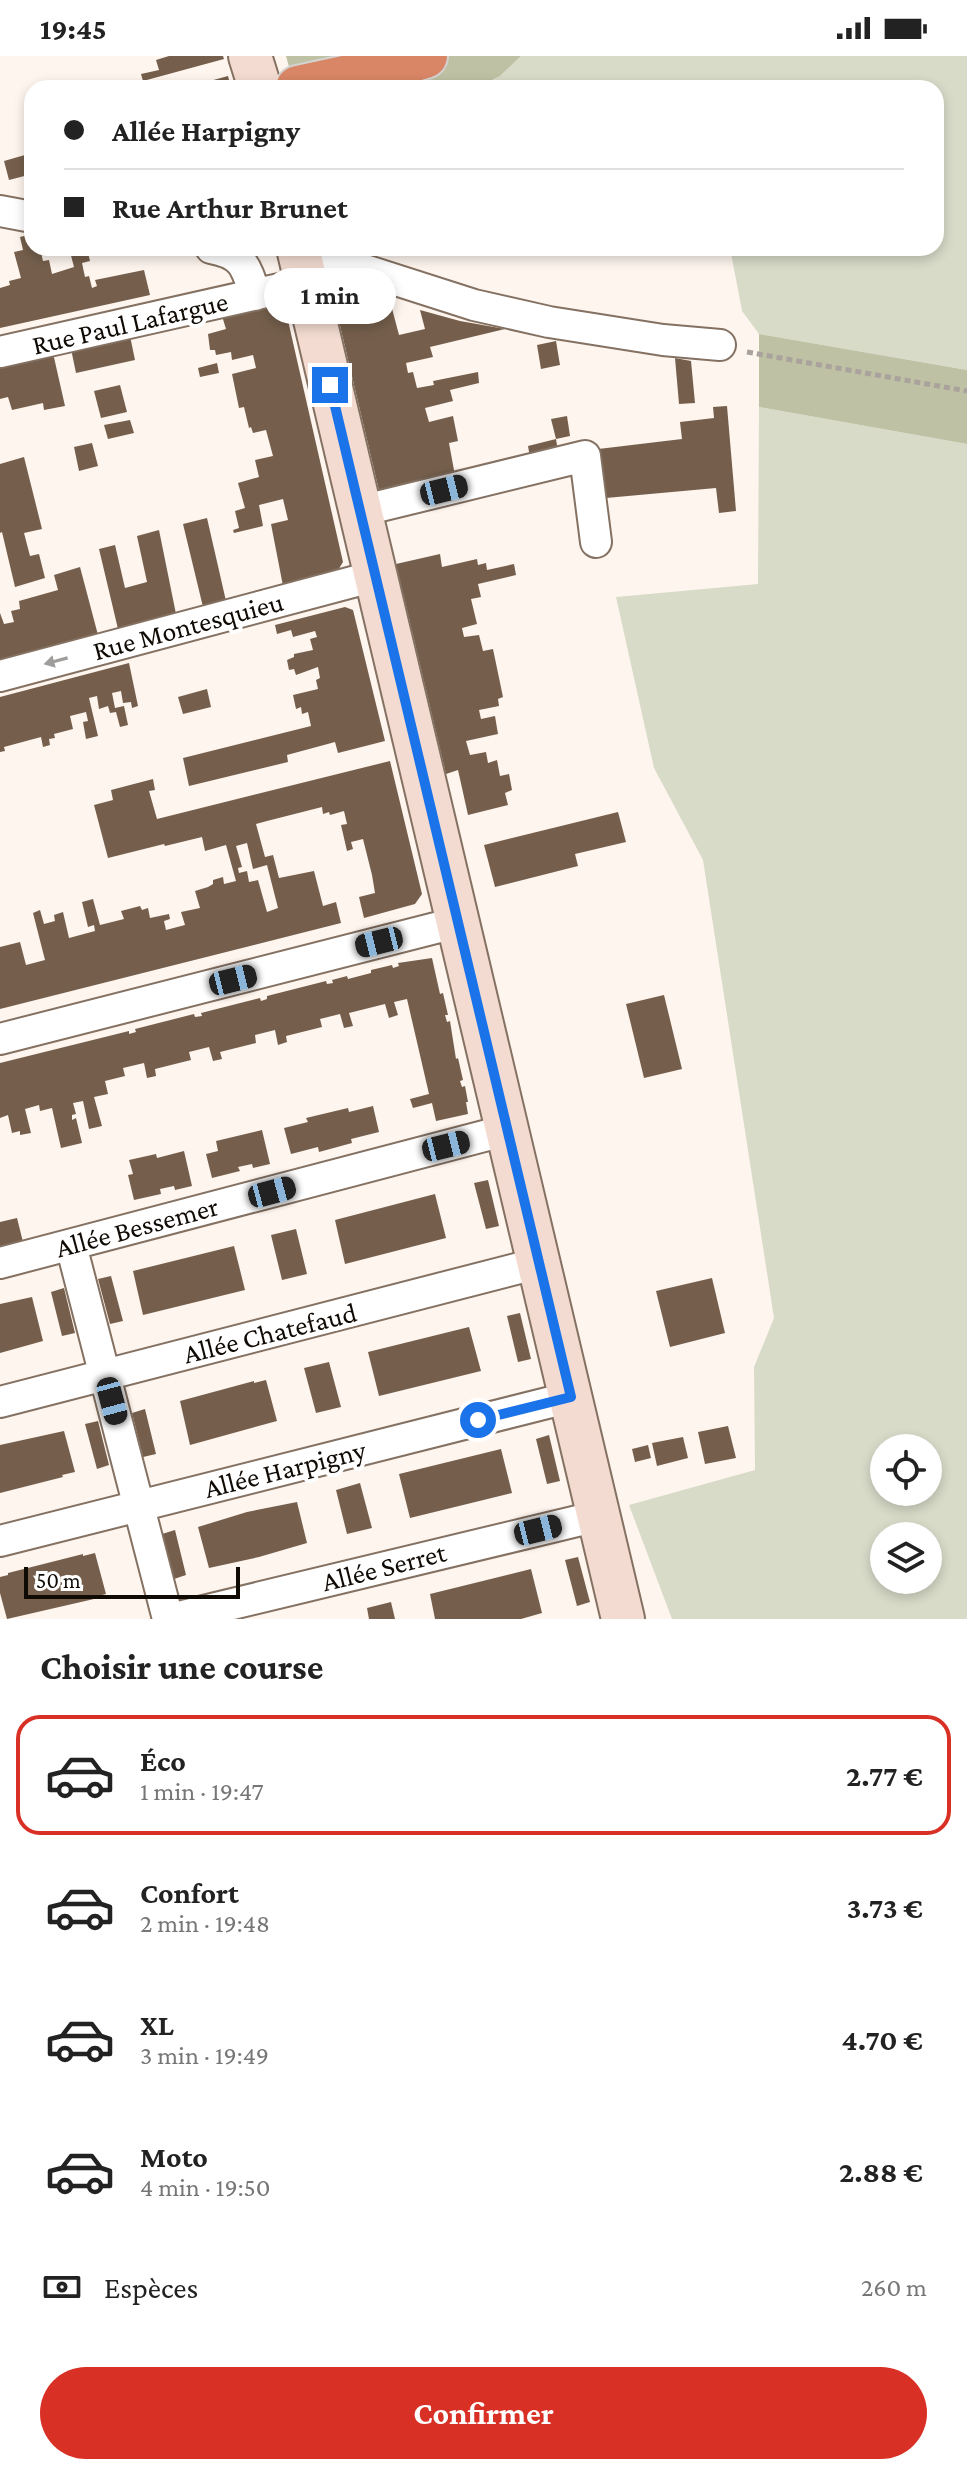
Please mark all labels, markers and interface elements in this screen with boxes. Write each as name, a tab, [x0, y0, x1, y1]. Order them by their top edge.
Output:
text: 19:45	[40, 12, 107, 45]
text: Allée Harpigny	[112, 114, 300, 147]
text: Rue Arthur Brunet	[112, 191, 348, 224]
callout: 1 min	[264, 269, 396, 325]
text: 1 min	[300, 281, 360, 310]
street label: Rue Paul Lafargue	[29, 285, 231, 361]
route end	[312, 367, 348, 403]
car	[418, 473, 470, 507]
street label: Rue Montesquieu	[89, 586, 287, 666]
one-way arrow	[44, 655, 68, 668]
car	[353, 925, 405, 959]
car	[207, 963, 259, 997]
car	[420, 1129, 472, 1163]
car	[246, 1174, 298, 1210]
street label: Allée Bessemer	[52, 1190, 222, 1264]
street label: Allée Chatefaud	[180, 1296, 360, 1369]
car	[94, 1375, 130, 1427]
route start	[460, 1402, 496, 1438]
street label: Allée Harpigny	[201, 1434, 370, 1504]
map controls	[870, 1434, 942, 1594]
button: locate	[870, 1434, 942, 1506]
car	[512, 1513, 564, 1547]
button: layers	[870, 1522, 942, 1594]
street label: Allée Serret	[319, 1536, 450, 1597]
scale bar	[24, 1563, 240, 1599]
text: 50 m	[36, 1568, 81, 1593]
text: Choisir une course	[40, 1647, 323, 1687]
icon: car	[44, 1739, 116, 1811]
text: Éco	[140, 1744, 186, 1777]
text: 2.77 €	[846, 1759, 923, 1792]
text: 1 min · 19:47	[140, 1777, 264, 1806]
icon: car	[44, 1871, 116, 1943]
text: Confort	[140, 1876, 239, 1909]
text: 3.73 €	[847, 1891, 923, 1924]
text: 2 min · 19:48	[140, 1909, 270, 1938]
icon: car	[44, 2003, 116, 2075]
text: XL	[140, 2008, 174, 2041]
text: 4.70 €	[842, 2023, 923, 2056]
text: 3 min · 19:49	[140, 2041, 269, 2070]
icon: car	[44, 2135, 116, 2207]
text: Moto	[140, 2140, 208, 2173]
text: 2.88 €	[839, 2155, 923, 2188]
text: 4 min · 19:50	[140, 2173, 271, 2202]
icon: cash	[40, 2265, 84, 2309]
text: Espèces	[104, 2271, 198, 2304]
text: 260 m	[861, 2273, 927, 2302]
button: Confirmer	[40, 2367, 927, 2459]

